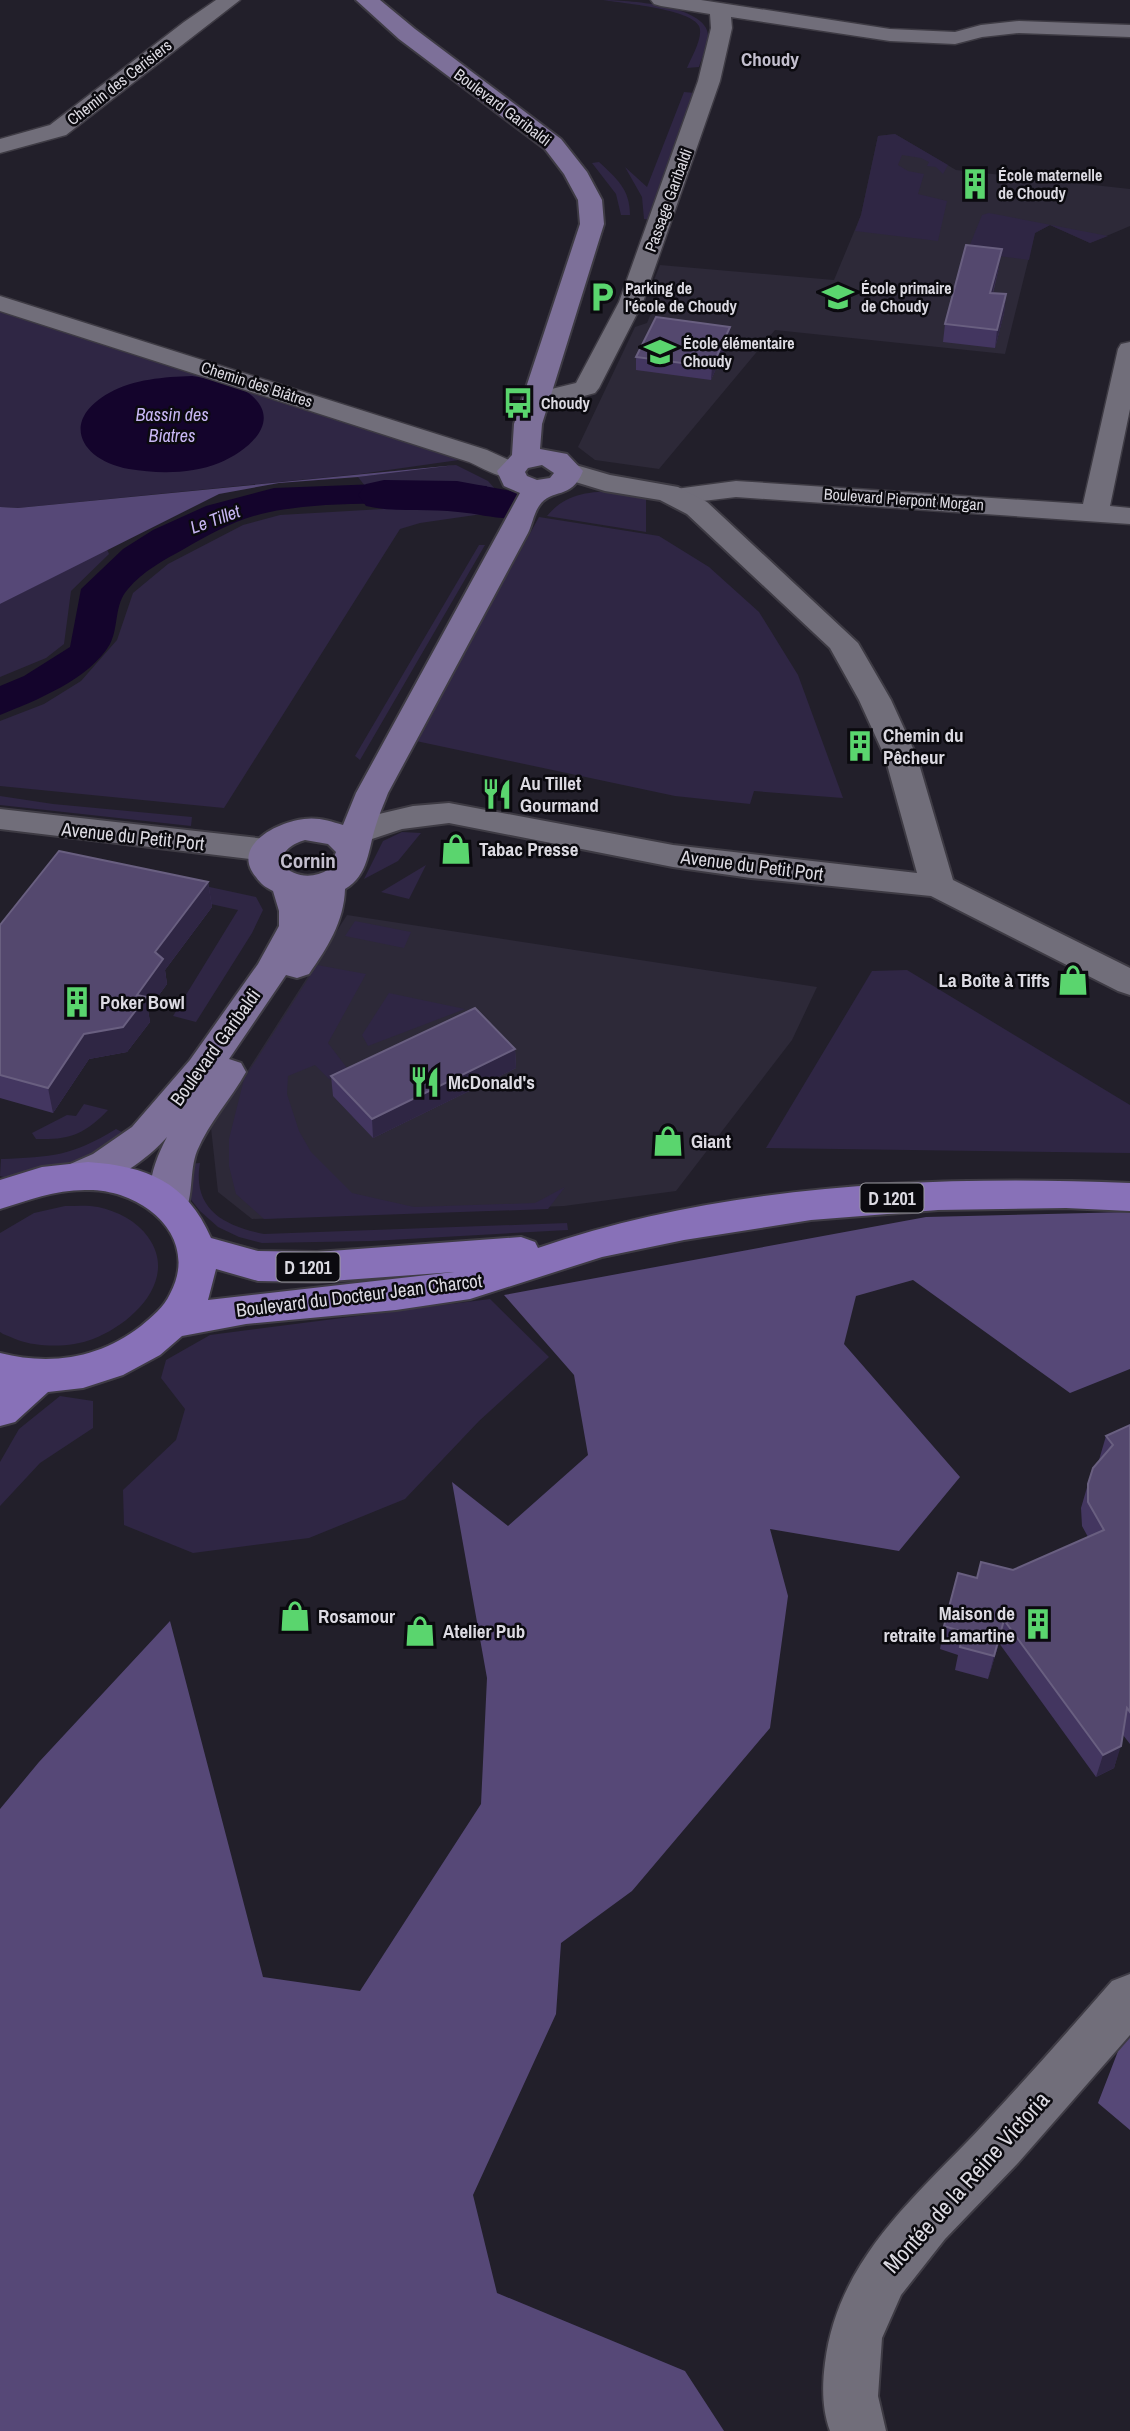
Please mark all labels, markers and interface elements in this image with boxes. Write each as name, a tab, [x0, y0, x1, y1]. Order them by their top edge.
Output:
street label: Chemin des Cerisiers	[62, 34, 176, 130]
district label: Choudy	[741, 46, 799, 72]
street label: Boulevard Garibaldi	[450, 63, 556, 151]
street label: Passage Garibaldi	[639, 145, 697, 255]
place label: École maternelle de Choudy	[998, 164, 1102, 204]
building icon: École maternelle de Choudy	[958, 167, 992, 201]
place label: Parking de l'école de Choudy	[625, 277, 737, 317]
place label: École primaire de Choudy	[861, 277, 951, 317]
parking icon: Parking de l'école de Choudy	[585, 280, 619, 314]
school or university icon: École primaire de Choudy	[821, 280, 855, 314]
place label: École élémentaire Choudy	[683, 332, 795, 372]
school or university icon: École élémentaire Choudy	[643, 335, 677, 369]
street label: Chemin des Biâtres	[198, 356, 316, 412]
bus stop icon: Choudy	[501, 386, 535, 420]
place label: Choudy	[541, 392, 591, 414]
water label: Bassin des Biatres	[135, 402, 209, 448]
street label: Boulevard Pierpont Morgan	[823, 482, 985, 516]
water label: Le Tillet	[187, 498, 244, 540]
place label: Chemin du Pêcheur	[883, 722, 964, 770]
building icon: Chemin du Pêcheur	[843, 729, 877, 763]
place label: Au Tillet Gourmand	[520, 770, 599, 818]
restaurant icon: Au Tillet Gourmand	[480, 777, 514, 811]
street label: Avenue du Petit Port	[59, 815, 206, 856]
shop icon: Tabac Presse	[439, 832, 473, 866]
place label: Tabac Presse	[479, 836, 579, 862]
street label: Avenue du Petit Port	[678, 843, 825, 887]
district label: Cornin	[280, 846, 336, 875]
shop icon: La Boîte à Tiffs	[1056, 963, 1090, 997]
place label: La Boîte à Tiffs	[939, 967, 1050, 993]
street label: Boulevard Garibaldi	[164, 983, 266, 1111]
building icon: Poker Bowl	[60, 985, 94, 1019]
place label: Poker Bowl	[100, 989, 185, 1015]
restaurant icon: McDonald's	[408, 1065, 442, 1099]
place label: McDonald's	[448, 1069, 535, 1095]
shop icon: Giant	[651, 1124, 685, 1158]
place label: Giant	[691, 1128, 731, 1154]
road number: D 1201	[860, 1184, 924, 1212]
road number: D 1201	[276, 1252, 340, 1282]
street label: Boulevard du Docteur Jean Charcot	[234, 1267, 484, 1323]
shop icon: Rosamour	[278, 1599, 312, 1633]
place label: Maison de retraite Lamartine	[883, 1600, 1015, 1648]
place label: Rosamour	[318, 1603, 395, 1629]
building icon: Maison de retraite Lamartine	[1021, 1607, 1055, 1641]
shop icon: Atelier Pub	[403, 1614, 437, 1648]
place label: Atelier Pub	[443, 1618, 525, 1644]
street label: Montée de la Reine Victoria	[876, 2084, 1056, 2280]

